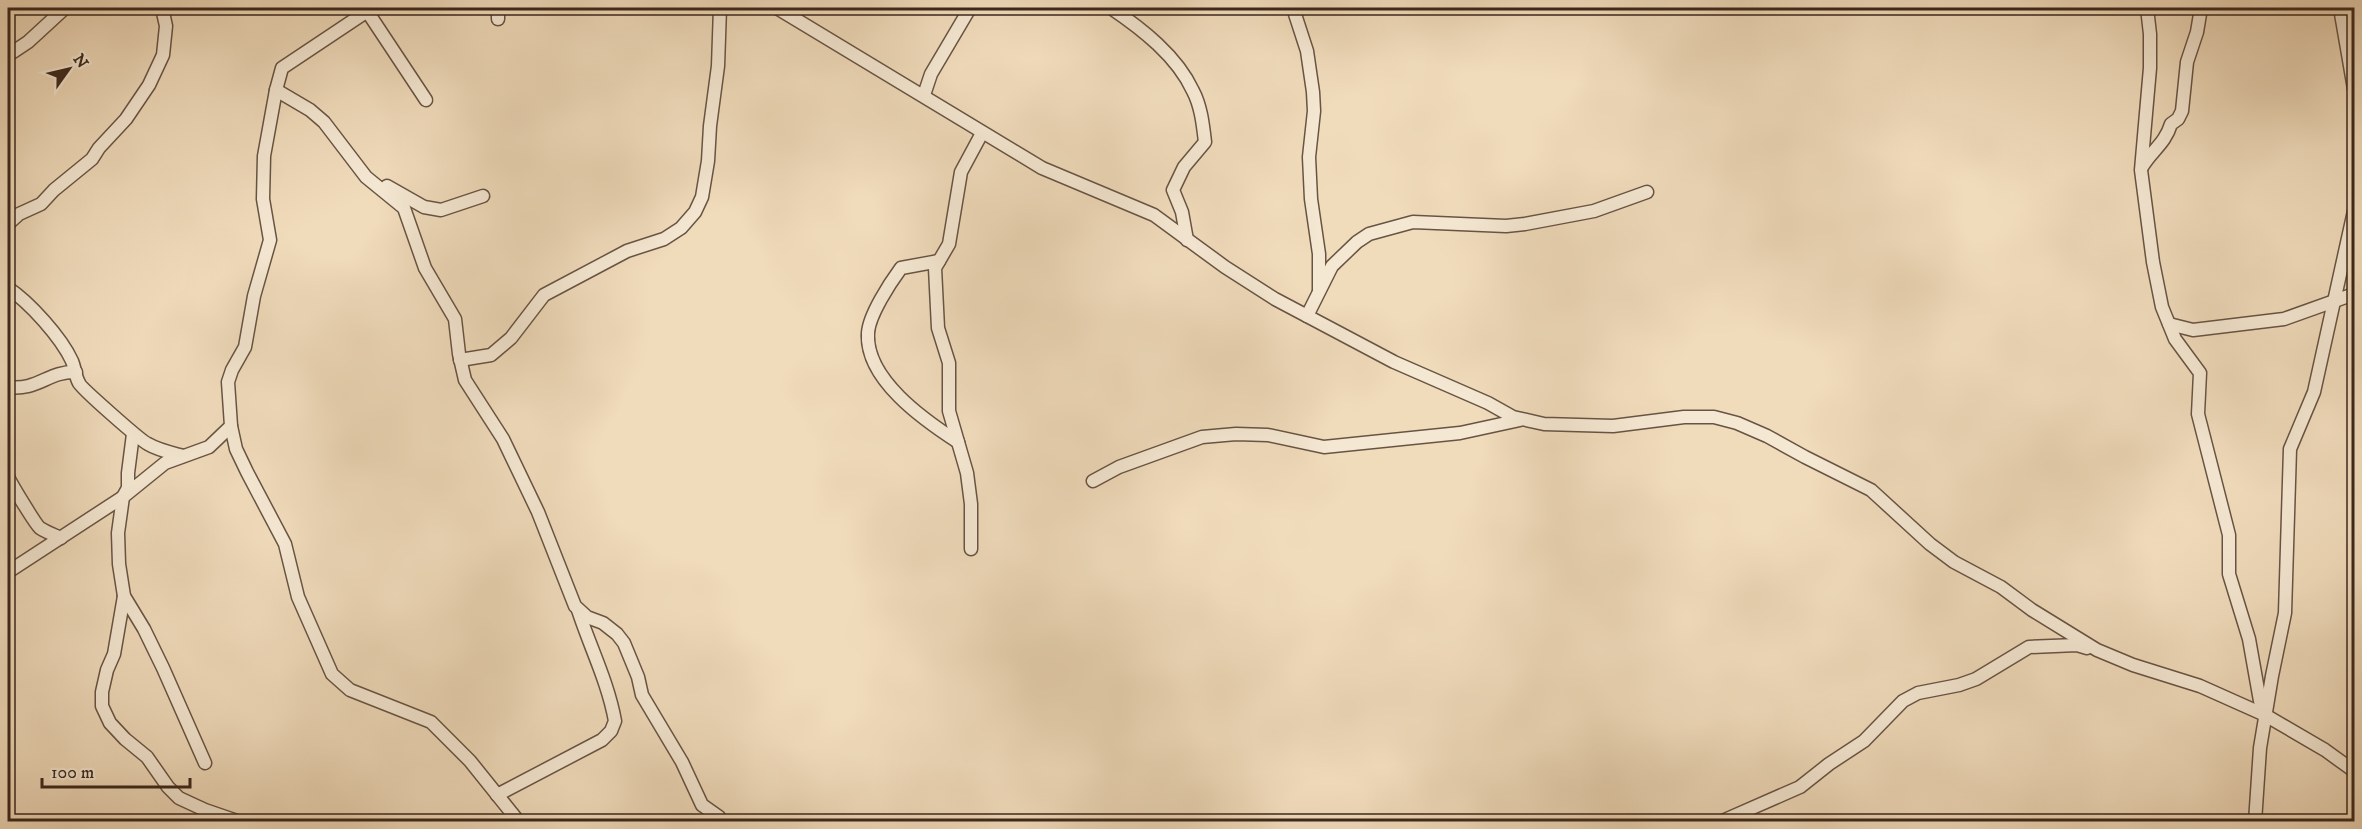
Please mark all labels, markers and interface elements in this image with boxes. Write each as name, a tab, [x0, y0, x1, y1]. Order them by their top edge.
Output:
north arrow	[39, 39, 99, 99]
text: N	[69, 50, 93, 72]
scale bar	[42, 751, 190, 789]
text: 100 m	[51, 762, 94, 784]

